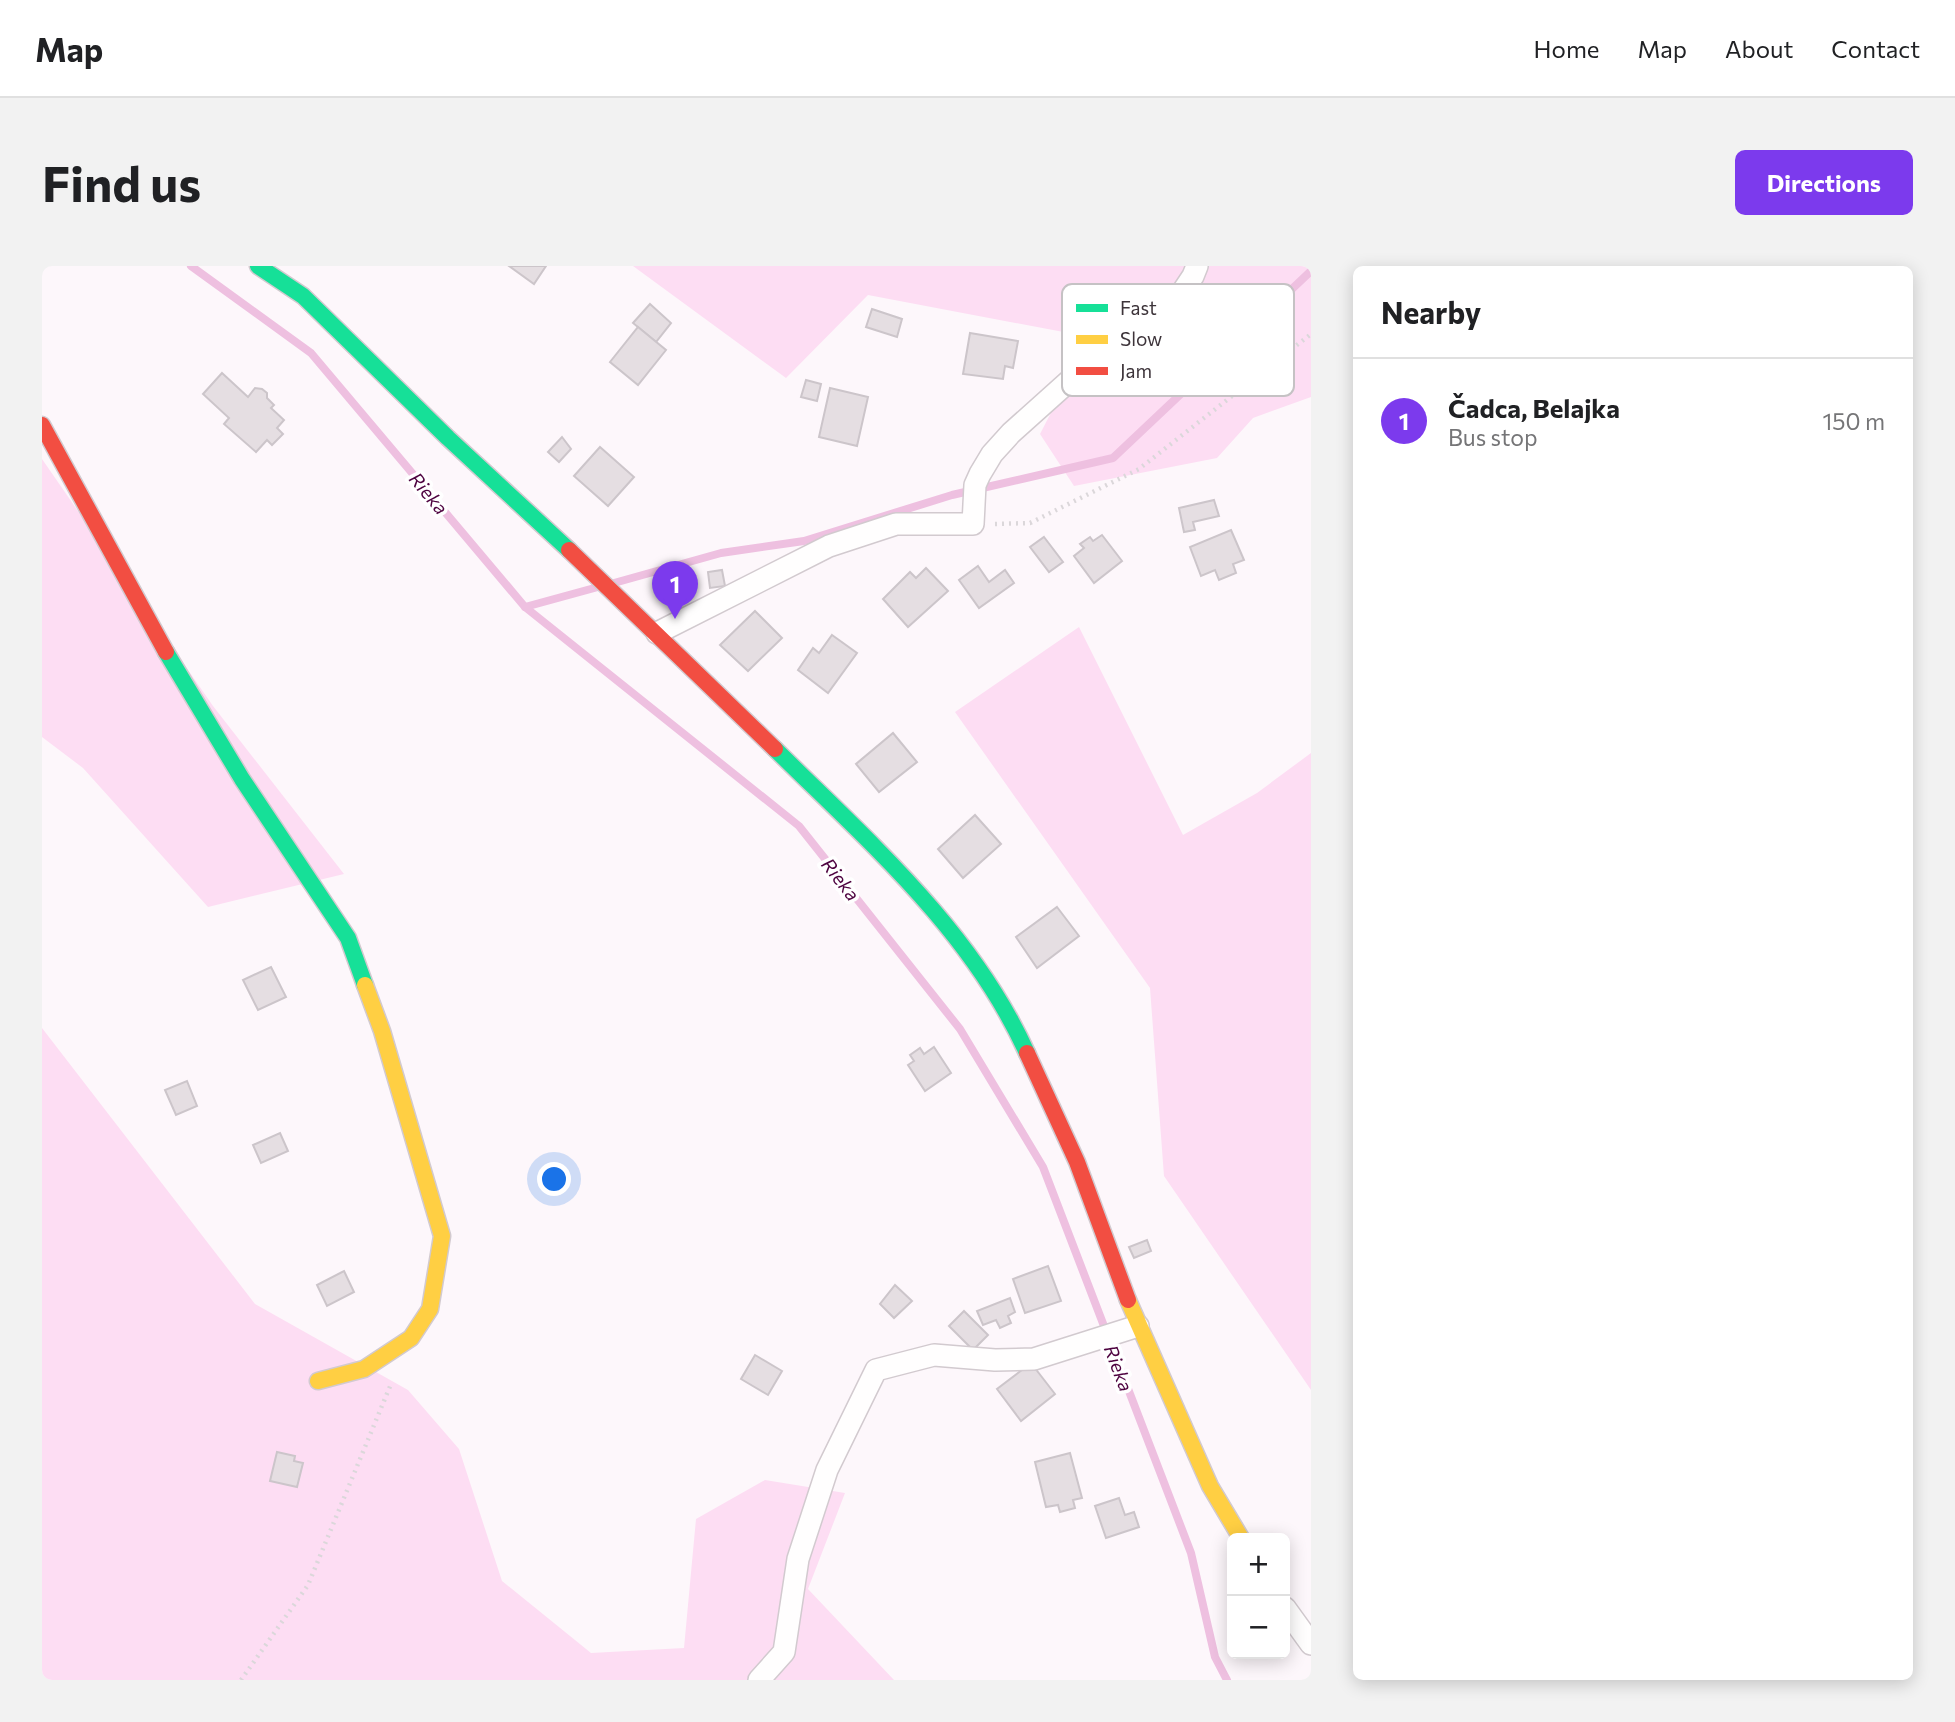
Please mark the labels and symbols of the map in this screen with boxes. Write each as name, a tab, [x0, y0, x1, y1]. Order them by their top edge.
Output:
legend	[1062, 284, 1294, 396]
text: Fast	[1120, 296, 1157, 319]
text: Slow	[1120, 327, 1162, 350]
text: Jam	[1120, 359, 1152, 382]
water label: Rieka	[405, 467, 453, 519]
pin: 1	[652, 561, 698, 619]
water label: Rieka	[817, 853, 865, 905]
your location	[537, 1162, 571, 1196]
water label: Rieka	[1100, 1342, 1138, 1394]

